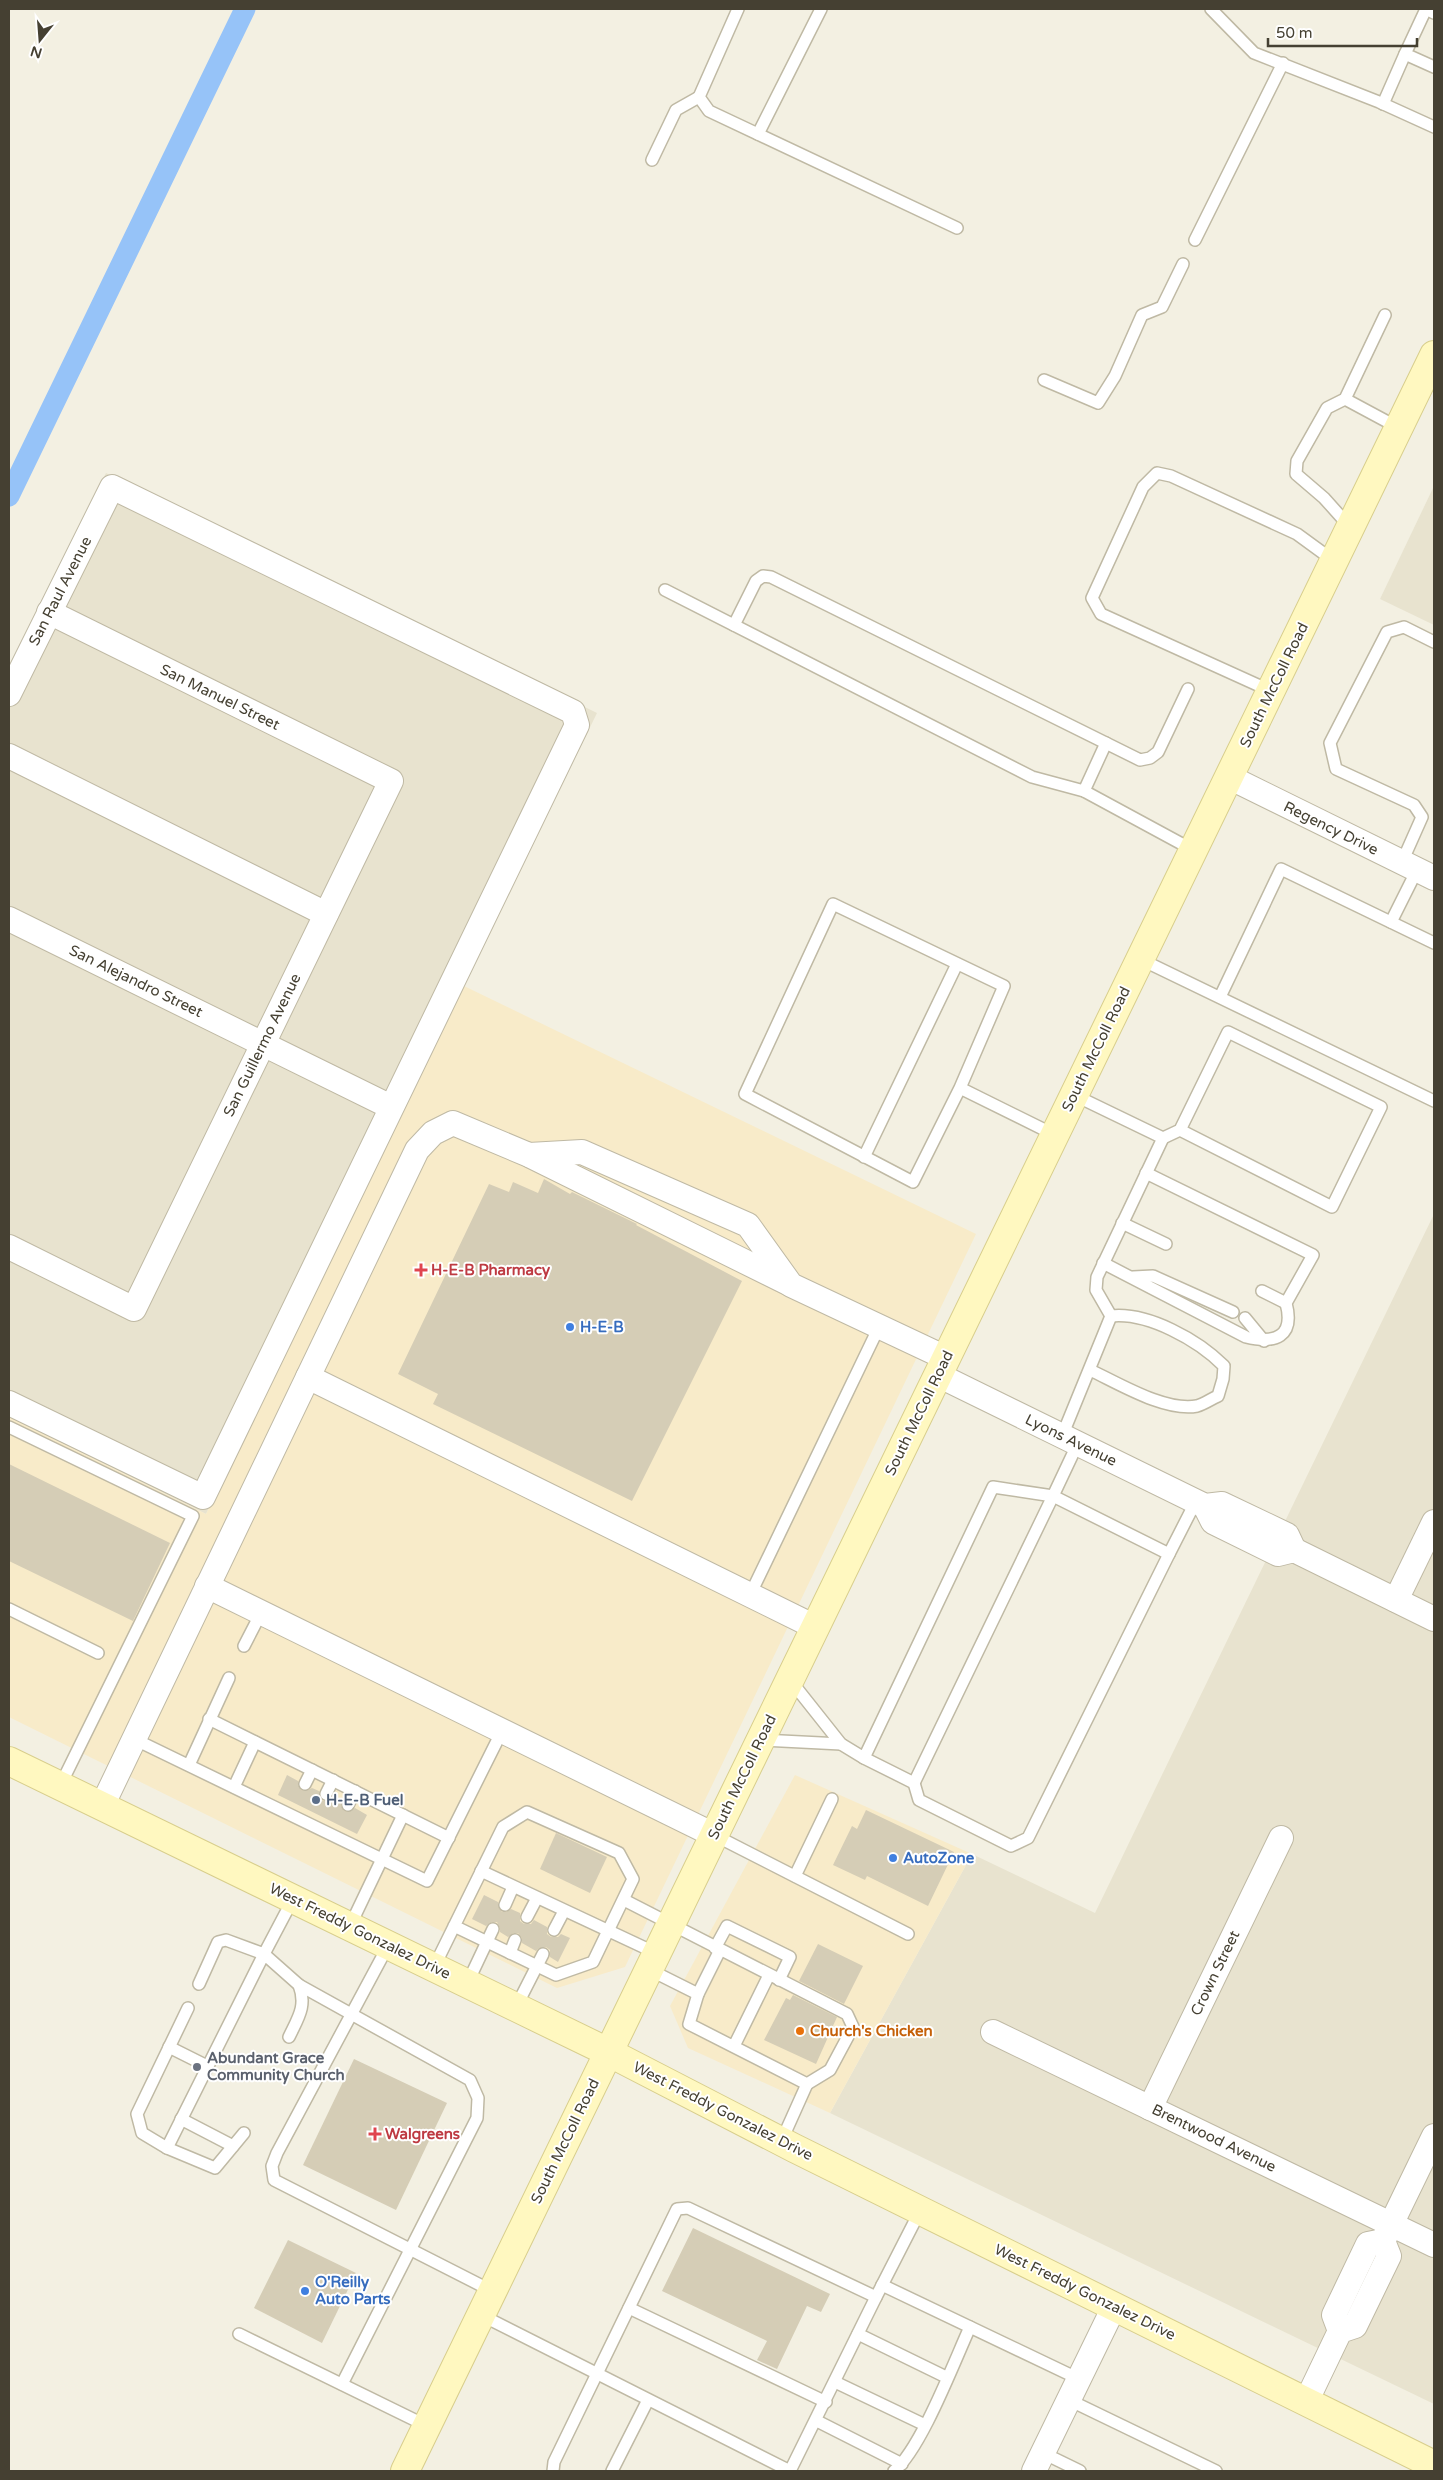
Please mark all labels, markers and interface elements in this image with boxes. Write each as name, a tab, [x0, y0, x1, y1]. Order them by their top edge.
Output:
north arrow	[15, 15, 65, 65]
scale bar	[1268, 15, 1417, 47]
text: 50 m	[1276, 24, 1313, 42]
text: N	[28, 42, 44, 62]
street label: San Raul Avenue	[25, 533, 95, 649]
street label: South McColl Road	[1236, 620, 1312, 750]
street label: San Manuel Street	[157, 660, 283, 734]
street label: Regency Drive	[1281, 797, 1381, 859]
street label: San Alejandro Street	[66, 941, 206, 1021]
street label: San Guillermo Avenue	[219, 970, 305, 1120]
street label: South McColl Road	[1058, 984, 1134, 1114]
place label: H-E-B Pharmacy	[431, 1261, 550, 1280]
marker: H-E-B Pharmacy	[415, 1264, 427, 1276]
place label: H-E-B	[580, 1318, 624, 1336]
marker: H-E-B	[564, 1321, 576, 1333]
street label: South McColl Road	[881, 1348, 957, 1478]
street label: Lyons Avenue	[1022, 1410, 1120, 1470]
street label: South McColl Road	[704, 1712, 780, 1842]
place label: H-E-B Fuel	[326, 1791, 403, 1809]
marker: H-E-B Fuel	[310, 1794, 322, 1806]
place label: AutoZone	[903, 1849, 975, 1867]
marker: AutoZone	[887, 1852, 899, 1864]
street label: West Freddy Gonzalez Drive	[266, 1879, 454, 1983]
street label: Crown Street	[1187, 1927, 1244, 2019]
place label: Church's Chicken	[810, 2022, 933, 2040]
marker: Church's Chicken	[794, 2025, 806, 2037]
place label: Abundant Grace Community Church	[207, 2049, 345, 2085]
street label: West Freddy Gonzalez Drive	[630, 2058, 816, 2164]
marker: Abundant Grace Community Church	[191, 2061, 203, 2073]
street label: South McColl Road	[527, 2076, 603, 2206]
street label: Brentwood Avenue	[1149, 2100, 1279, 2176]
place label: Walgreens	[385, 2125, 460, 2144]
marker: Walgreens	[369, 2128, 381, 2140]
street label: West Freddy Gonzalez Drive	[991, 2240, 1179, 2344]
place label: O'Reilly Auto Parts	[315, 2273, 391, 2308]
marker: O'Reilly Auto Parts	[299, 2285, 311, 2297]

